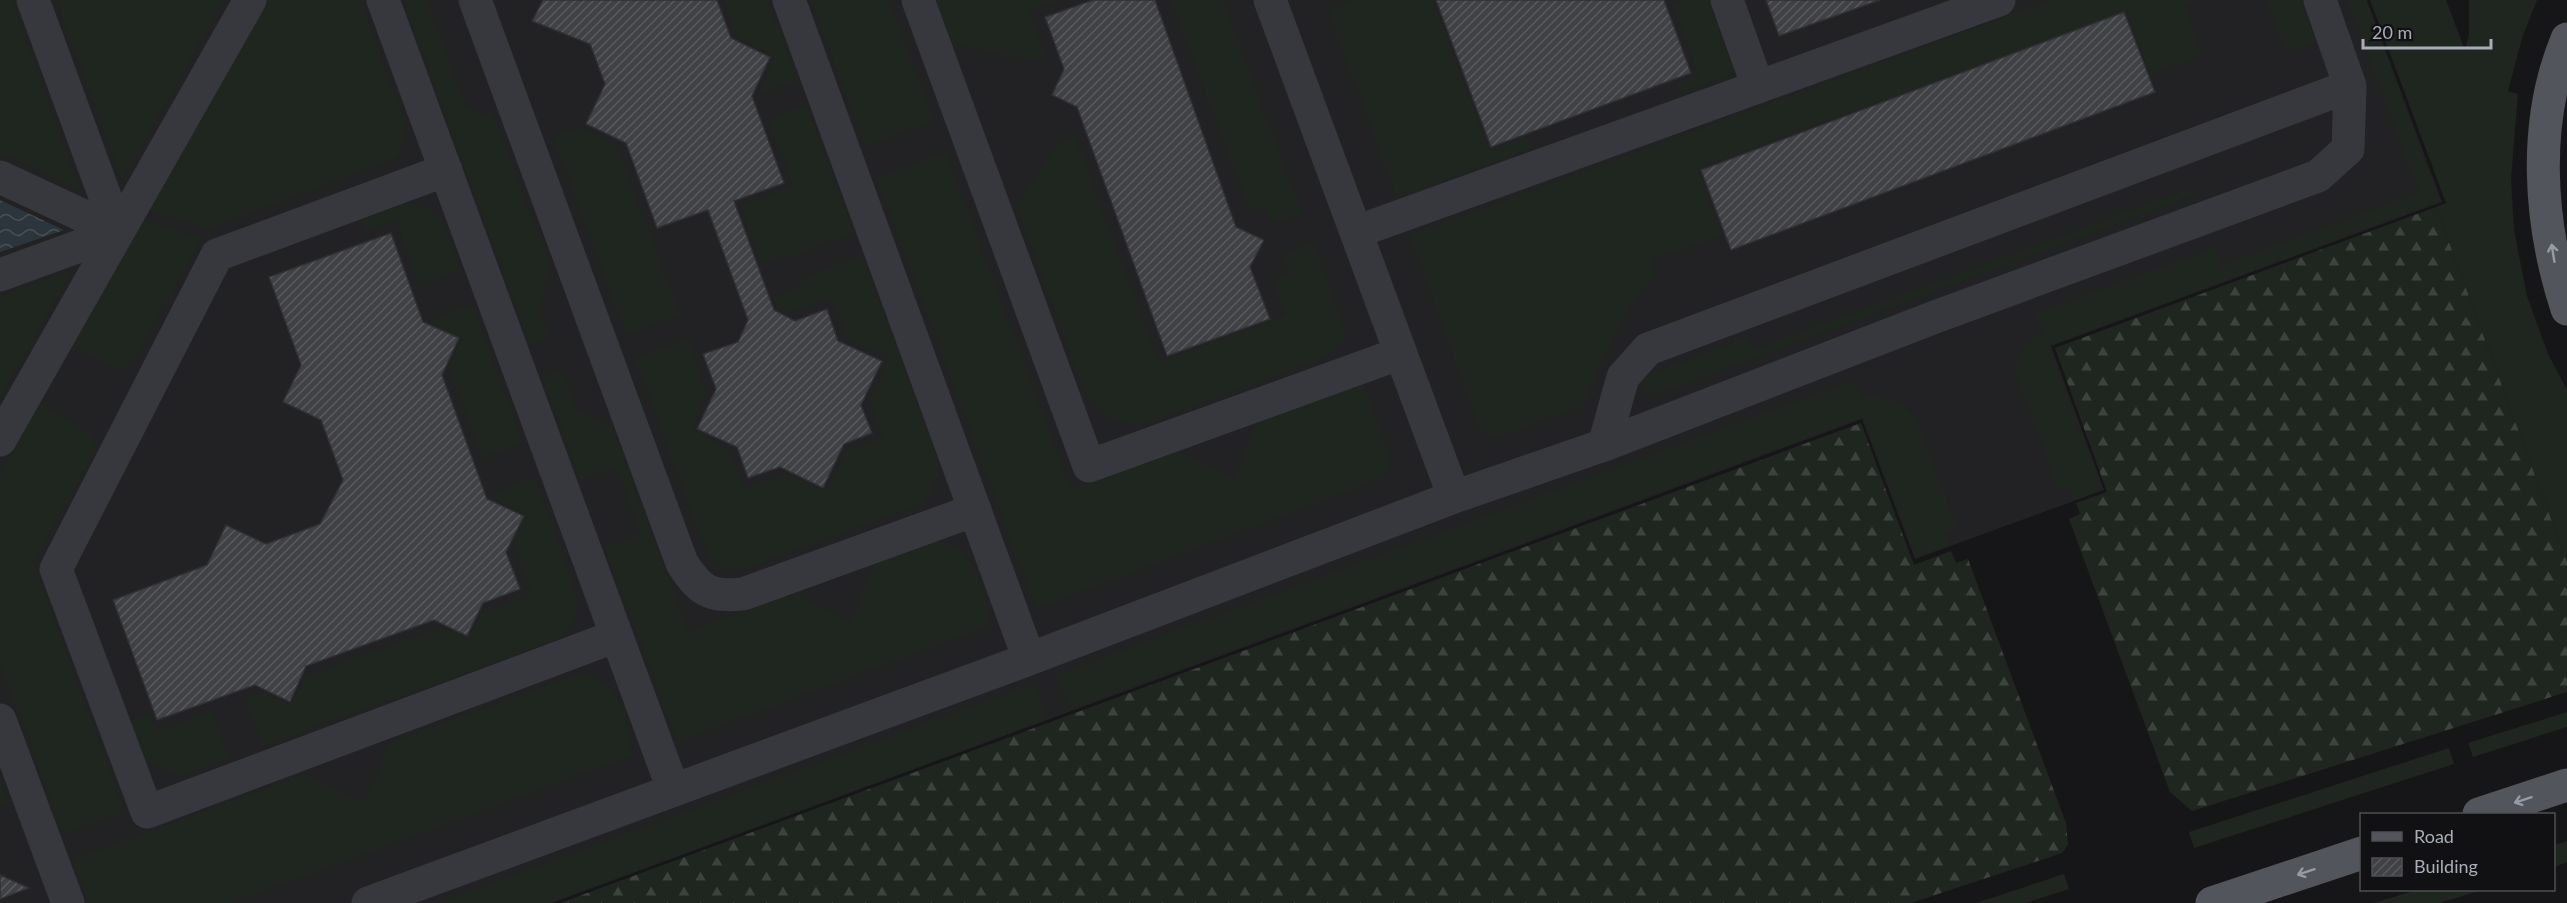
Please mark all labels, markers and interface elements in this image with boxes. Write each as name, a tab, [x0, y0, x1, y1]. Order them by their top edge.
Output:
scale bar	[2363, 12, 2490, 50]
text: 20 m	[2372, 21, 2412, 43]
one-way arrow	[2547, 243, 2558, 263]
one-way arrow	[2514, 795, 2533, 806]
legend	[2360, 813, 2555, 891]
text: Road	[2414, 825, 2454, 847]
text: Building	[2414, 855, 2478, 877]
one-way arrow	[2297, 867, 2316, 878]

